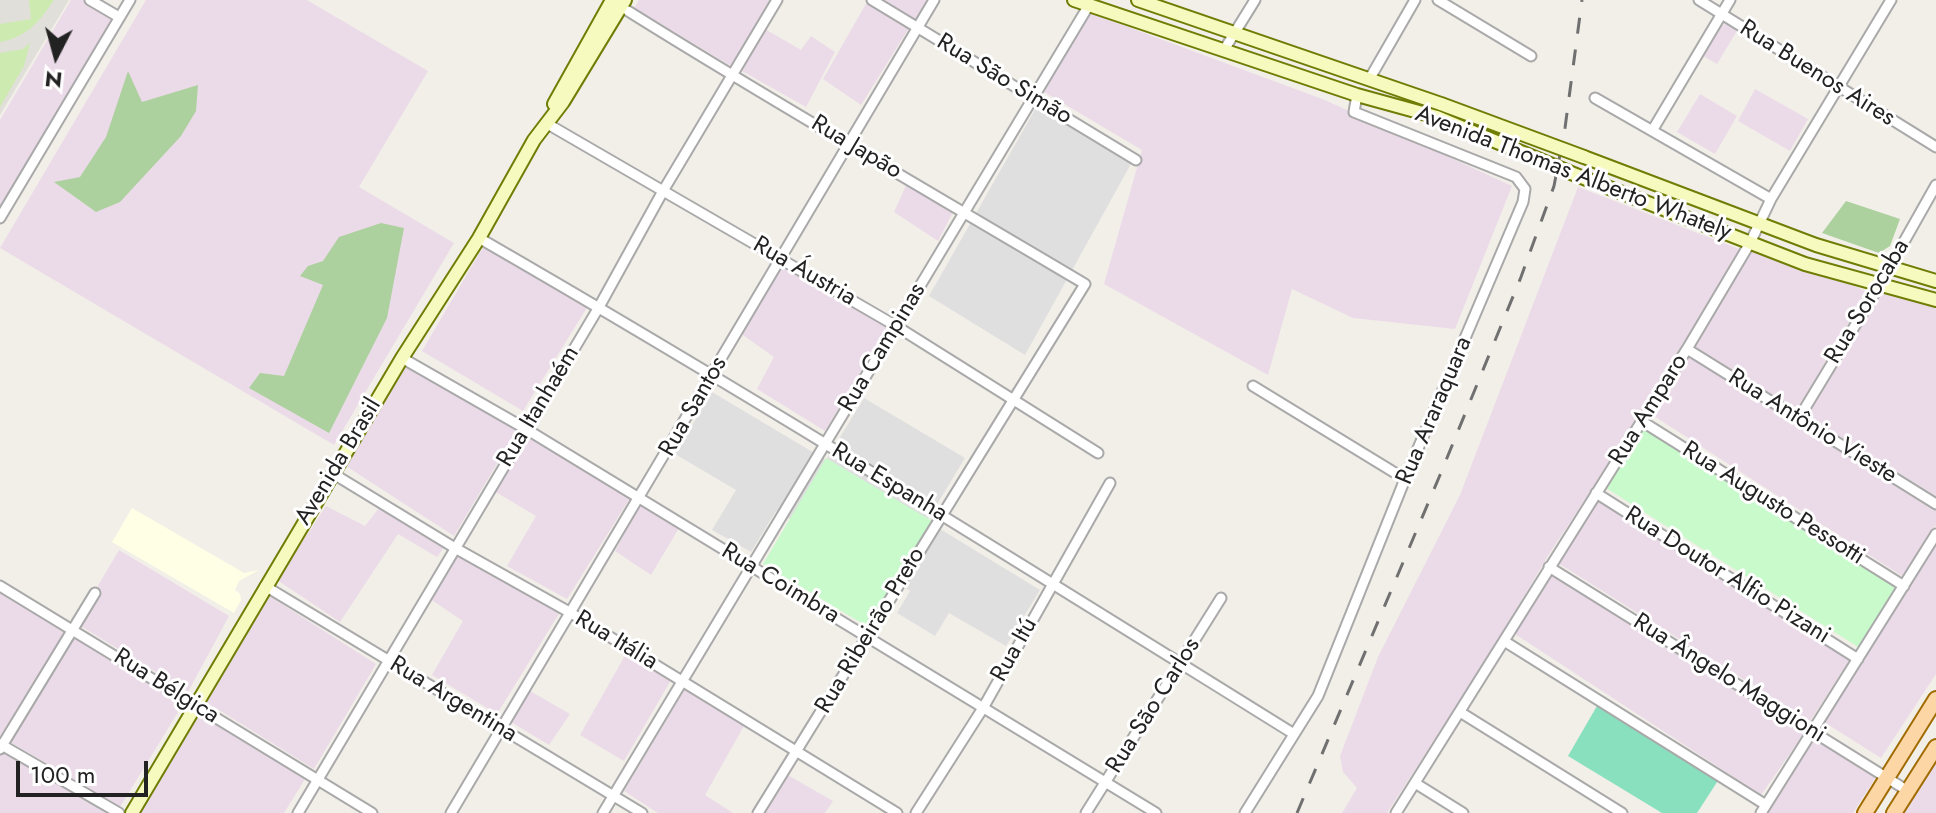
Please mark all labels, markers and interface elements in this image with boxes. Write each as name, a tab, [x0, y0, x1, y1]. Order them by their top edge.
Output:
street label: Rua Buenos Aires	[1734, 15, 1900, 133]
north arrow	[16, 16, 96, 96]
street label: Rua São Simão	[931, 28, 1077, 132]
text: N	[43, 63, 64, 97]
street label: Avenida Thomas Alberto Whately	[1411, 100, 1735, 248]
street label: Rua Japão	[806, 110, 906, 186]
street label: Rua Áustria	[747, 231, 861, 313]
street label: Rua Sorocaba	[1820, 234, 1916, 370]
street label: Rua Campinas	[833, 278, 933, 418]
street label: Rua Araraquara	[1391, 333, 1479, 489]
street label: Rua Itanhaém	[492, 341, 586, 473]
street label: Rua Amparo	[1604, 349, 1694, 471]
street label: Rua Santos	[654, 352, 734, 462]
street label: Rua Antônio Vieste	[1722, 364, 1902, 490]
street label: Avenida Brasil	[290, 393, 388, 531]
street label: Rua Augusto Pessotti	[1676, 436, 1870, 572]
street label: Rua Espanha	[826, 437, 952, 529]
street label: Rua Doutor Alfio Pizani	[1619, 501, 1835, 651]
street label: Rua Coimbra	[716, 537, 844, 631]
street label: Rua Ribeirão Preto	[810, 543, 932, 719]
street label: Rua Itália	[569, 605, 663, 677]
street label: Rua Ângelo Maggioni	[1627, 608, 1831, 750]
street label: Rua Itú	[986, 613, 1044, 687]
street label: Rua São Carlos	[1101, 633, 1207, 779]
street label: Rua Bélgica	[108, 643, 224, 731]
street label: Rua Argentina	[384, 651, 522, 749]
scale bar	[20, 745, 152, 795]
text: 100 m	[30, 757, 96, 792]

